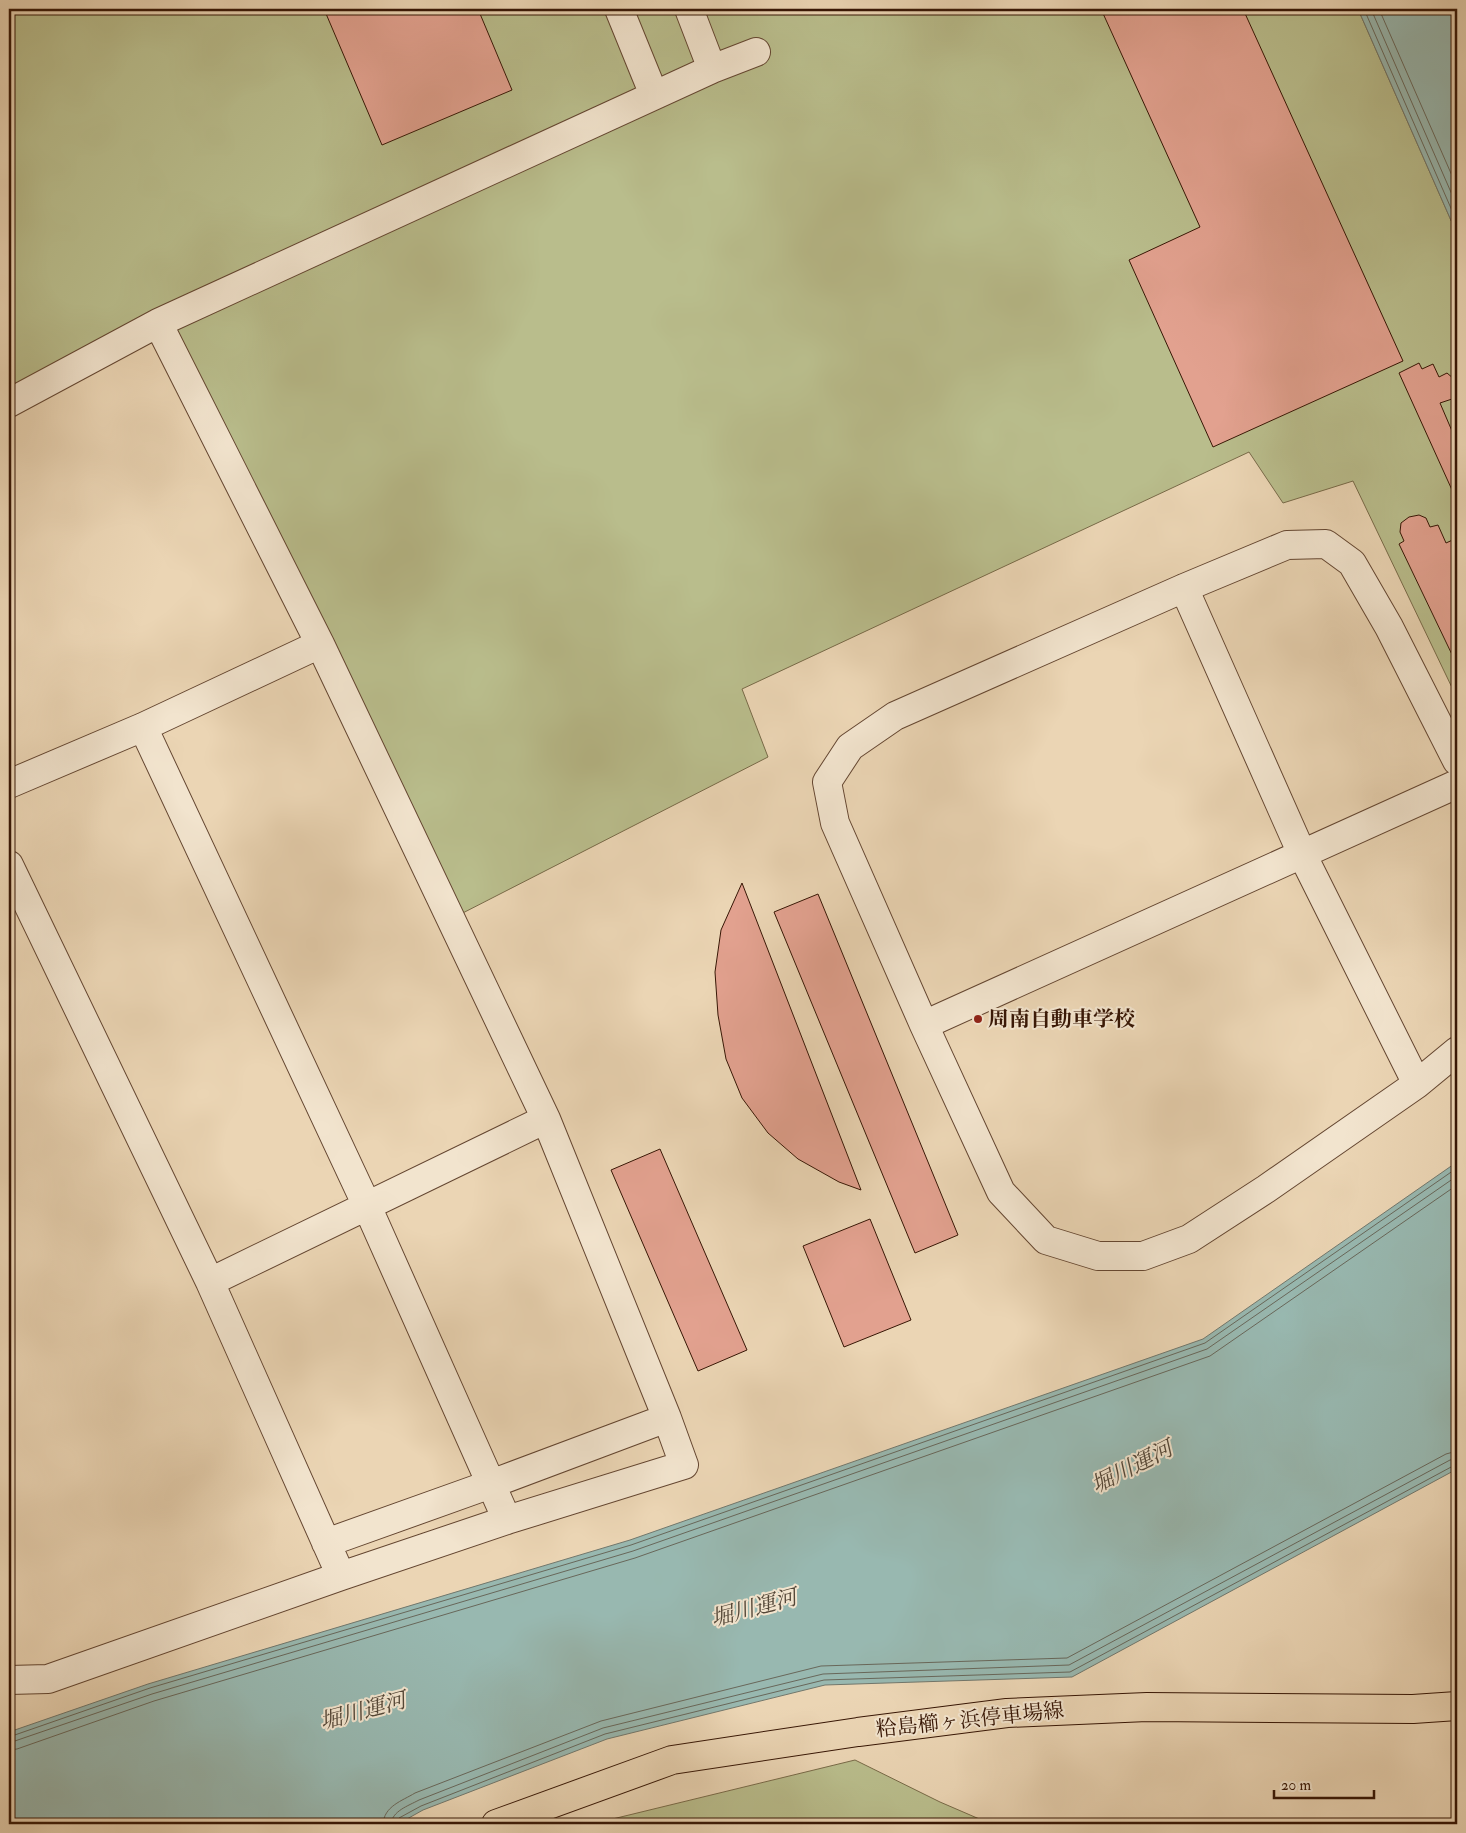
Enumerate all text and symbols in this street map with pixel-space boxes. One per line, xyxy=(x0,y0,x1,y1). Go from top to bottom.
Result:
place label: 周南自動車学校 xyxy=(988,1006,1135,1033)
marker: 周南自動車学校 xyxy=(972,1013,984,1025)
water label: 堀川運河 xyxy=(1086,1433,1181,1499)
water label: 堀川運河 xyxy=(708,1582,804,1633)
water label: 堀川運河 xyxy=(317,1685,413,1736)
street label: 粭島櫛ヶ浜停車場線 xyxy=(875,1697,1065,1743)
scale bar xyxy=(1274,1768,1374,1800)
text: 20 m xyxy=(1281,1776,1311,1795)

